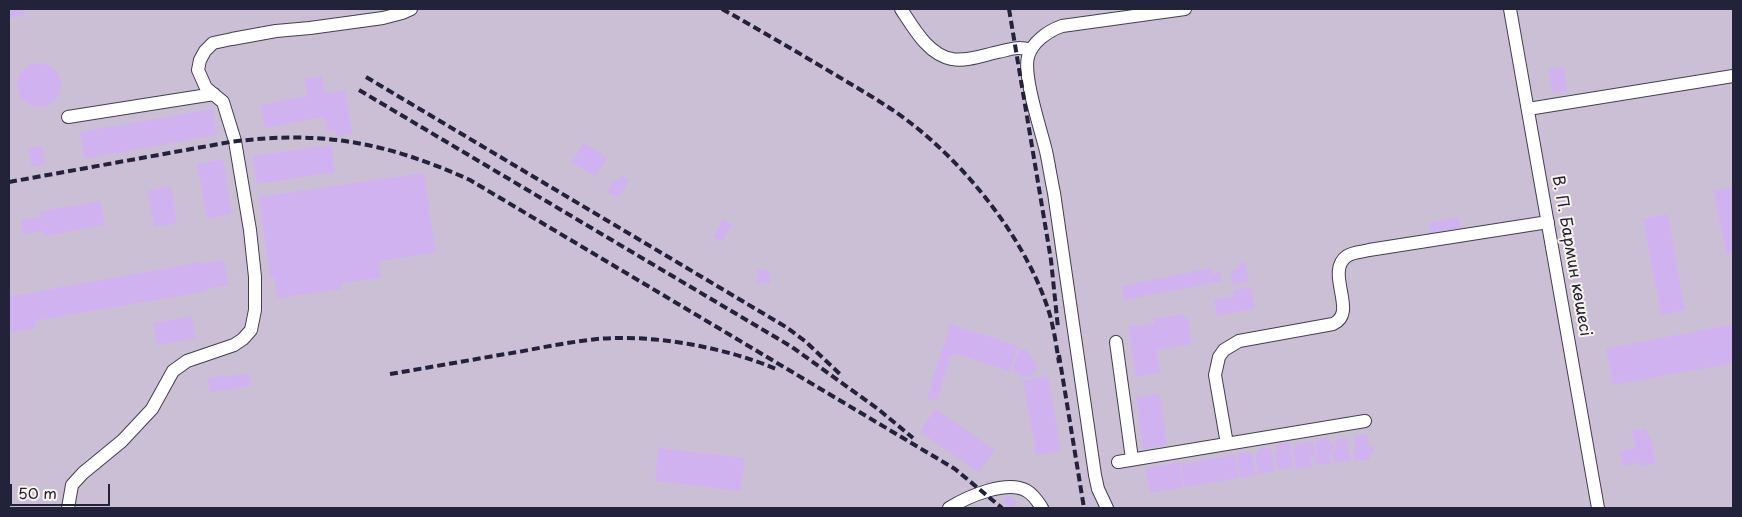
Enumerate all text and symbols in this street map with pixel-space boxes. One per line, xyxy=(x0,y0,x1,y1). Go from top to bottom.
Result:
street label: В. П. Бармин көшесі xyxy=(1547,174,1595,338)
scale bar xyxy=(12,474,112,506)
text: 50 m xyxy=(18,481,57,504)

